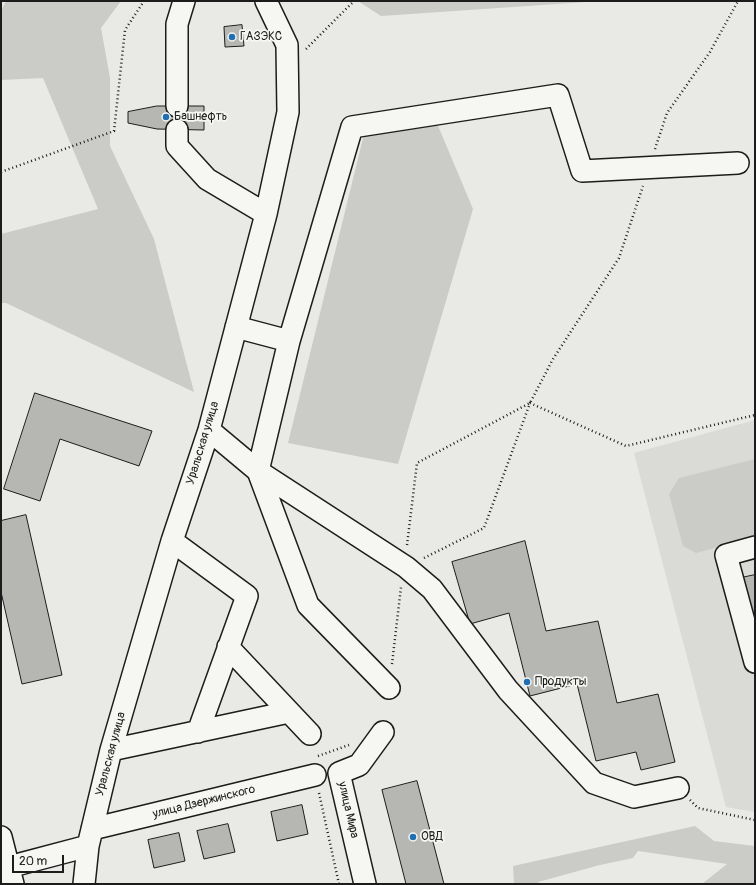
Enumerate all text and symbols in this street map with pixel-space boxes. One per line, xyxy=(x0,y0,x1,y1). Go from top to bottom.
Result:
place label: ГАЗЭКС xyxy=(240,30,282,44)
marker: ГАЗЭКС xyxy=(227,32,237,42)
place label: Башнефть xyxy=(174,110,227,124)
marker: Башнефть xyxy=(161,112,171,122)
street label: Уральская улица xyxy=(184,400,222,486)
place label: Продукты xyxy=(535,675,587,689)
marker: Продукты xyxy=(522,677,532,687)
street label: Уральская улица xyxy=(93,710,129,798)
street label: улица Мира xyxy=(334,780,362,840)
street label: улица Дзержинского xyxy=(151,782,257,822)
place label: ОВД xyxy=(421,830,443,844)
marker: ОВД xyxy=(408,832,418,842)
scale bar xyxy=(14,847,66,873)
text: 20 m xyxy=(19,854,47,869)

